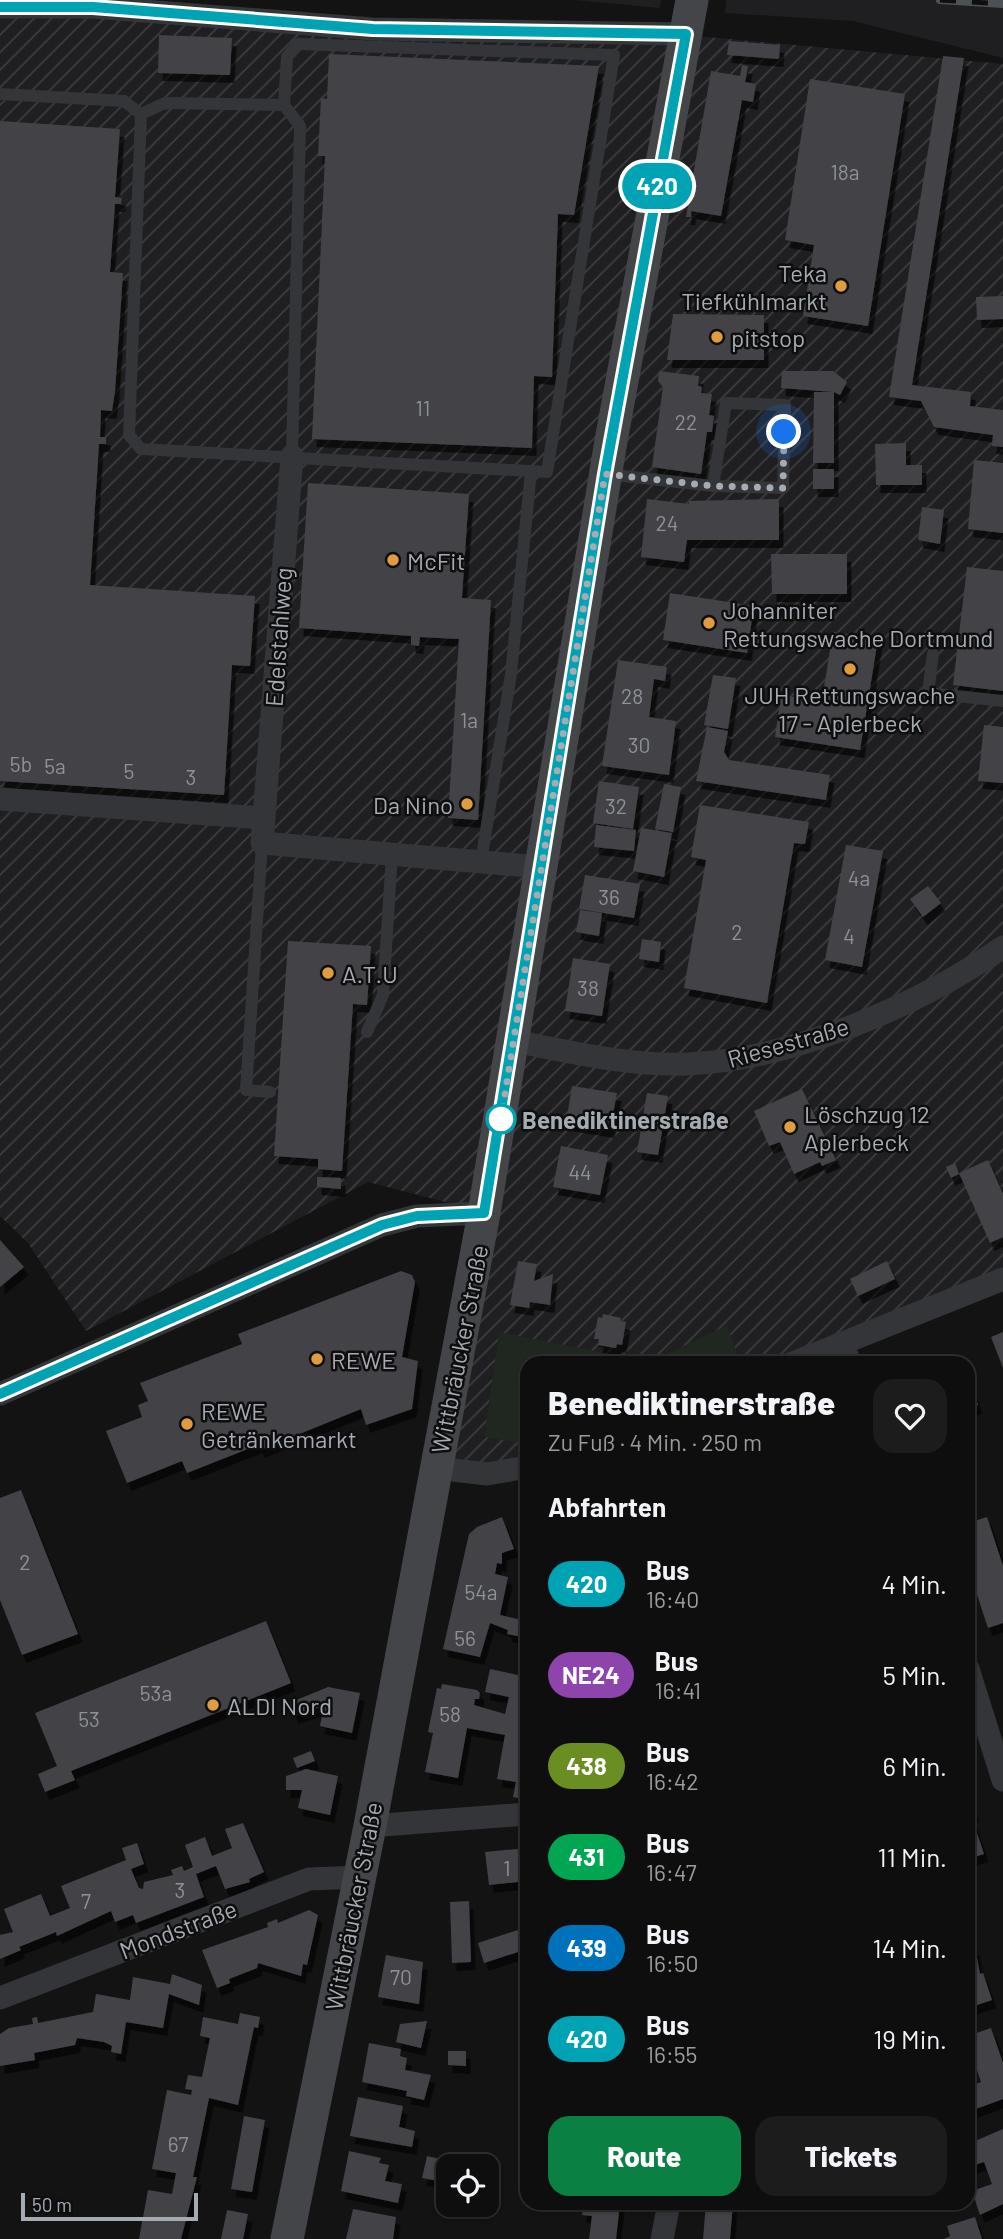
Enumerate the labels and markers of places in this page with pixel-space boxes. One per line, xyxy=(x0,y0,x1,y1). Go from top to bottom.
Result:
place label: Teka Tiefkühlmarkt xyxy=(681,258,827,315)
marker: Teka Tiefkühlmarkt xyxy=(833,278,849,294)
place label: pitstop xyxy=(731,323,805,352)
marker: pitstop xyxy=(709,329,725,345)
place label: McFit xyxy=(407,546,465,575)
marker: McFit xyxy=(385,552,401,568)
place label: Johanniter Rettungswache Dortmund xyxy=(723,595,993,652)
marker: Johanniter Rettungswache Dortmund xyxy=(701,615,717,631)
marker: JUH Rettungswache 17 - Aplerbeck xyxy=(842,661,858,677)
place label: JUH Rettungswache 17 - Aplerbeck xyxy=(744,680,956,737)
place label: Da Nino xyxy=(373,790,453,819)
marker: Da Nino xyxy=(459,796,475,812)
place label: A.T.U xyxy=(342,959,398,988)
marker: A.T.U xyxy=(320,965,336,981)
place label: Löschzug 12 Aplerbeck xyxy=(804,1099,930,1156)
marker: Benediktinerstraße xyxy=(486,1104,516,1134)
place label: Benediktinerstraße xyxy=(522,1105,729,1134)
marker: Löschzug 12 Aplerbeck xyxy=(782,1119,798,1135)
place label: REWE xyxy=(331,1345,396,1374)
marker: REWE xyxy=(309,1351,325,1367)
place label: REWE Getränkemarkt xyxy=(201,1396,357,1453)
marker: REWE Getränkemarkt xyxy=(179,1416,195,1432)
place label: ALDI Nord xyxy=(227,1691,332,1720)
marker: ALDI Nord xyxy=(205,1697,221,1713)

